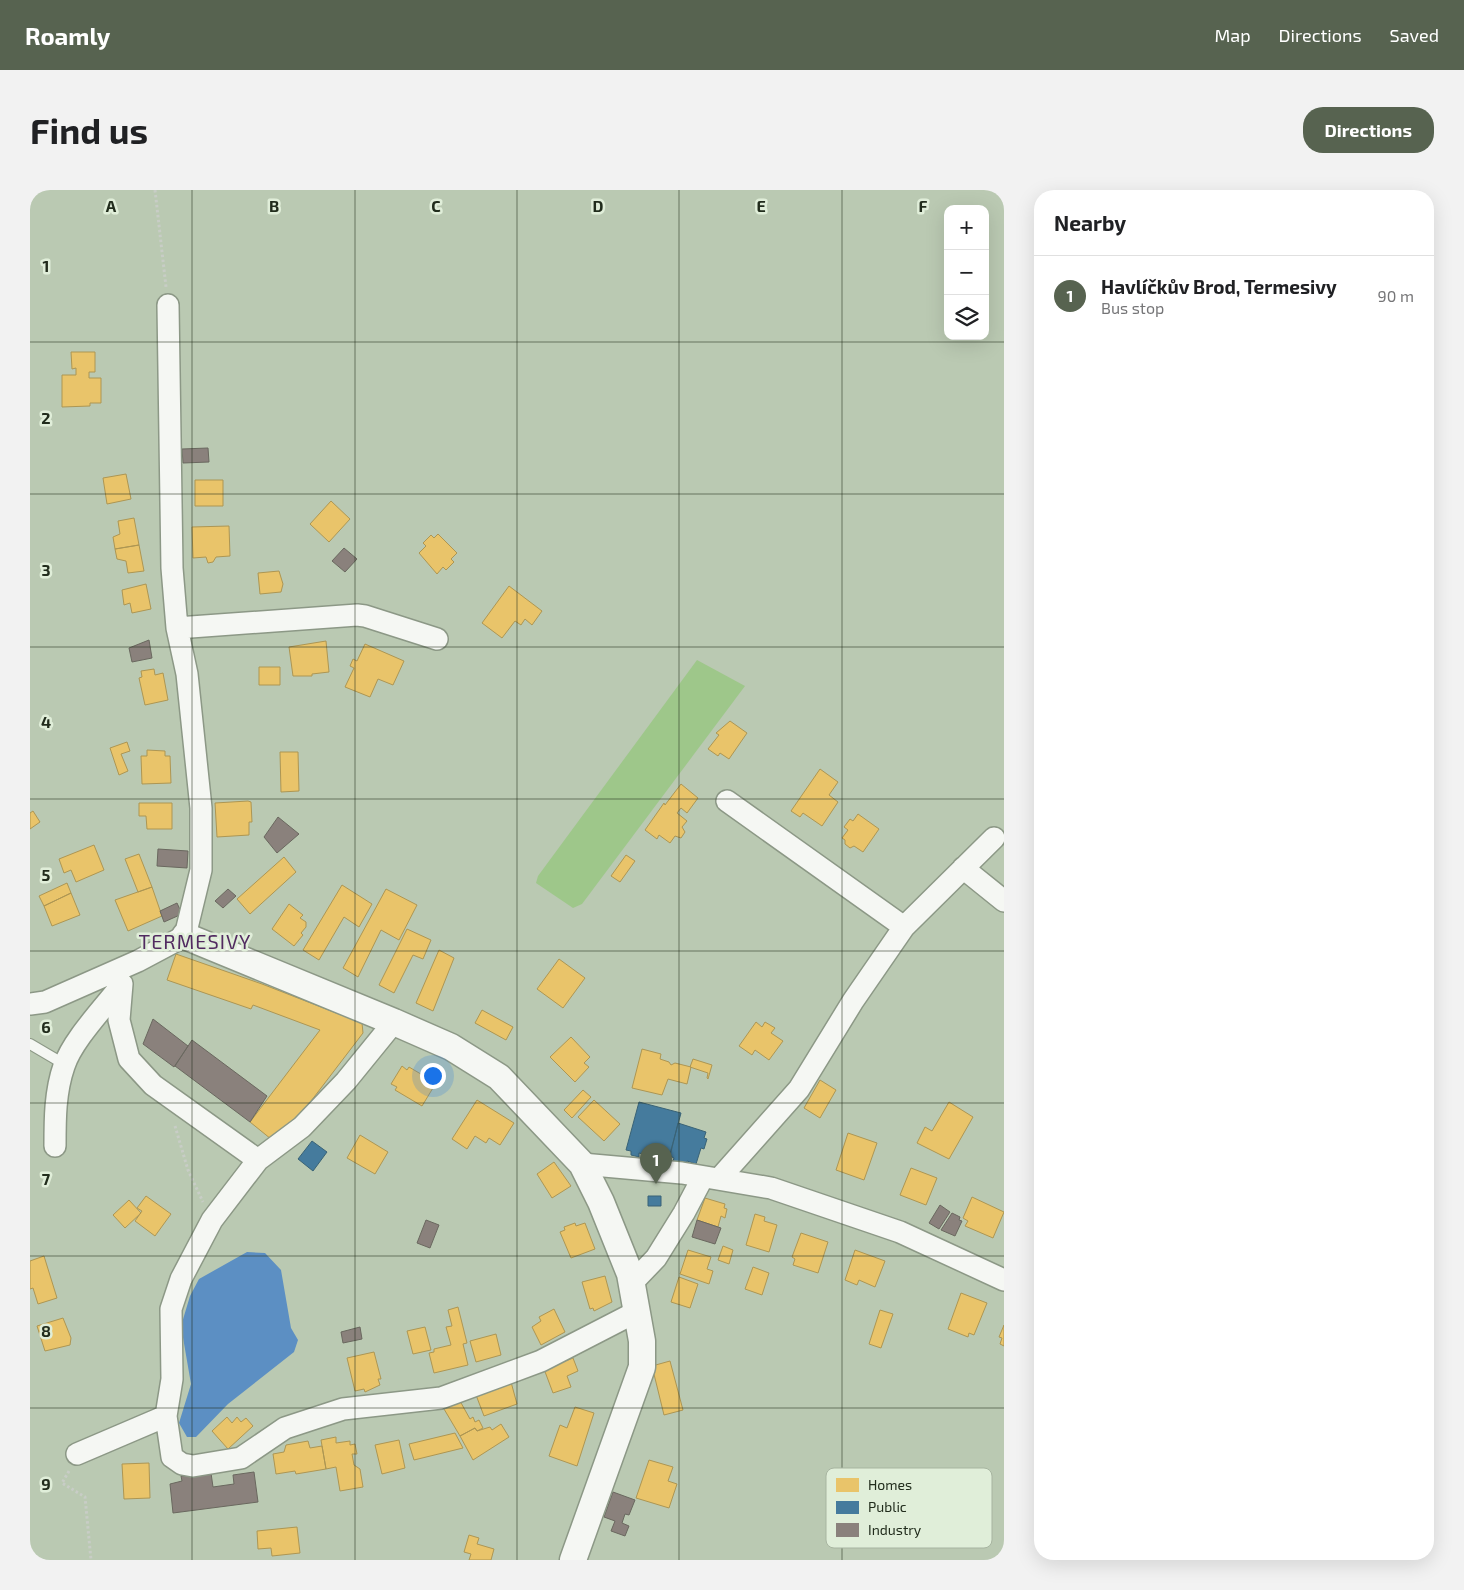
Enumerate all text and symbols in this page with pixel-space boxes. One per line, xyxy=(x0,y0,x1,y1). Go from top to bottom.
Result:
text: Roamly xyxy=(25,21,110,50)
text: Map xyxy=(1214,24,1251,46)
text: Directions xyxy=(1279,24,1362,46)
text: Saved xyxy=(1390,24,1439,46)
button: Directions xyxy=(1303,107,1434,153)
text: Find us xyxy=(30,109,148,151)
text: A xyxy=(106,196,117,215)
text: B xyxy=(269,196,279,215)
text: C xyxy=(431,196,441,215)
text: D xyxy=(593,196,604,215)
text: E xyxy=(756,196,766,215)
text: F xyxy=(919,196,928,215)
map controls xyxy=(944,205,989,340)
button: + xyxy=(944,205,989,250)
text: Nearby xyxy=(1054,210,1126,235)
button: − xyxy=(944,250,989,295)
text: 1 xyxy=(43,256,49,275)
text: Havlíčkův Brod, Termesivy xyxy=(1101,275,1337,298)
text: 1 xyxy=(1067,286,1073,305)
text: 90 m xyxy=(1378,286,1414,305)
button: layers xyxy=(944,295,989,340)
text: Bus stop xyxy=(1101,298,1164,317)
text: 2 xyxy=(41,408,51,427)
text: 3 xyxy=(41,560,51,579)
text: 4 xyxy=(41,712,51,731)
text: 5 xyxy=(42,865,51,884)
district label: TERMESIVY xyxy=(139,929,251,953)
text: 6 xyxy=(41,1017,51,1036)
your location xyxy=(420,1063,446,1089)
pin: 1 xyxy=(640,1143,672,1184)
text: 7 xyxy=(42,1169,51,1188)
text: 8 xyxy=(41,1321,51,1340)
legend xyxy=(826,1468,992,1548)
text: 9 xyxy=(41,1474,51,1493)
text: Homes xyxy=(868,1476,912,1493)
text: Public xyxy=(868,1498,907,1515)
text: Industry xyxy=(868,1521,922,1538)

